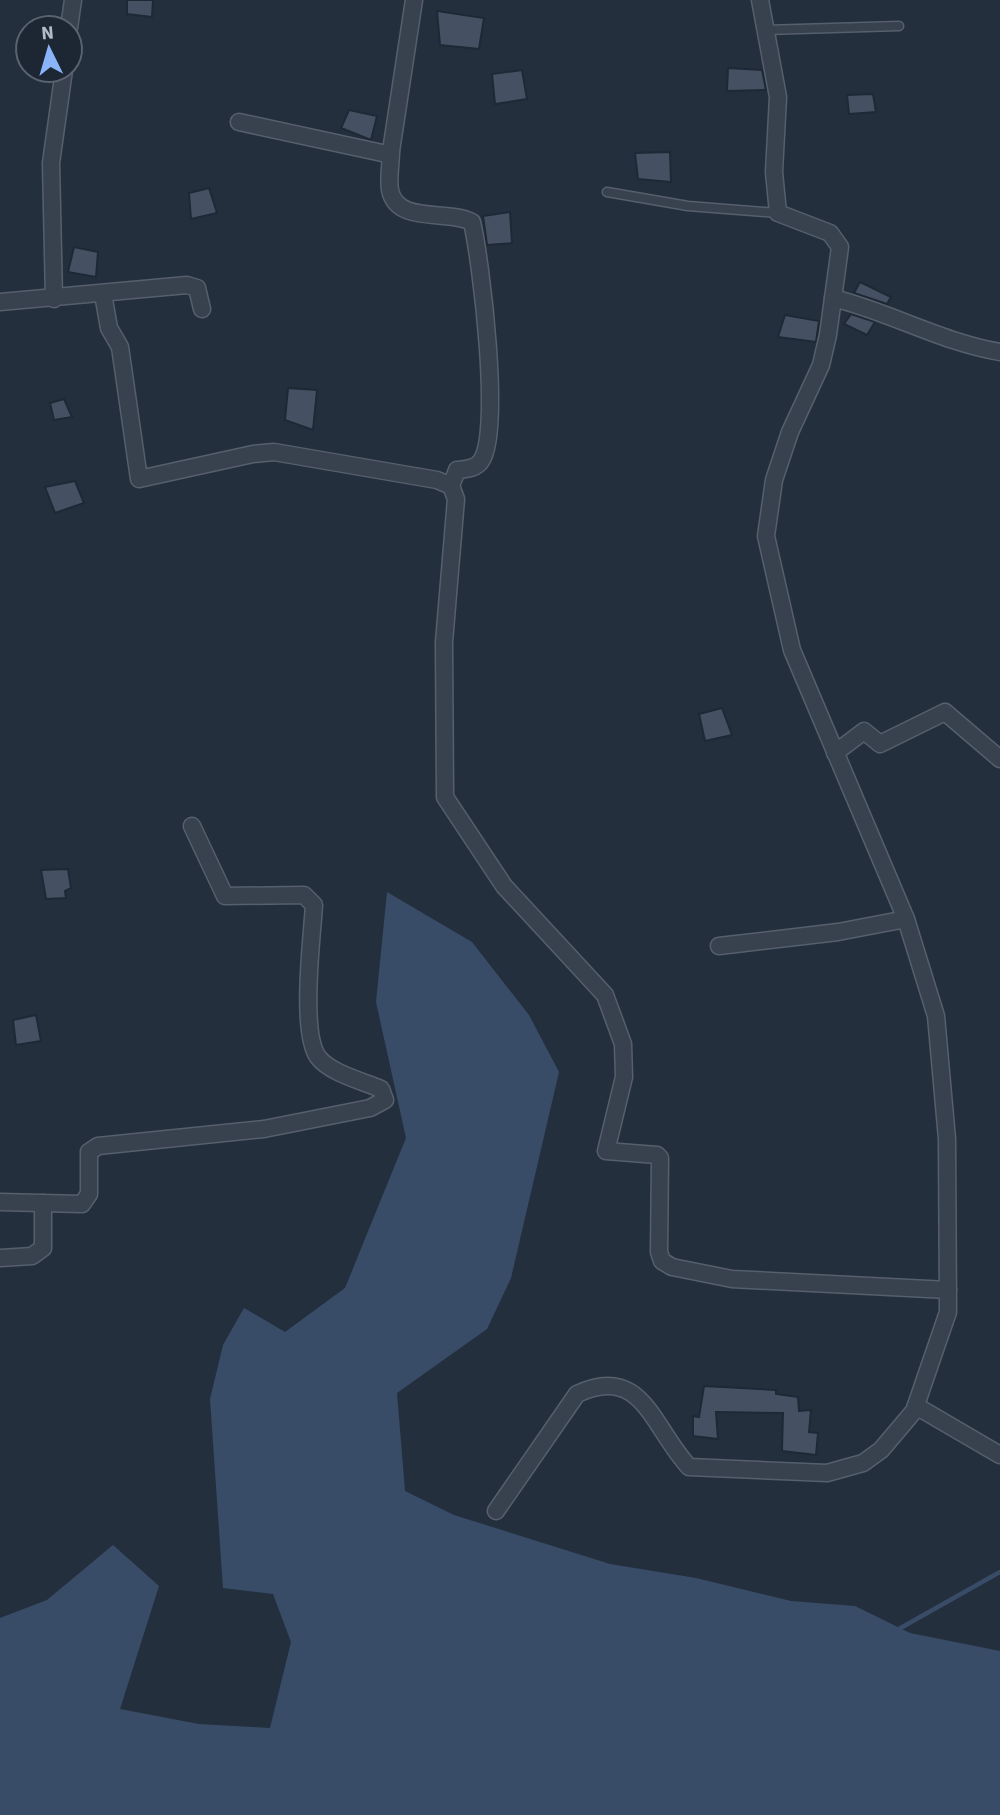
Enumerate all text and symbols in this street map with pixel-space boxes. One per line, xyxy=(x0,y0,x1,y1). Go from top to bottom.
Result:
north arrow xyxy=(14,14,84,84)
text: N xyxy=(40,20,55,48)

